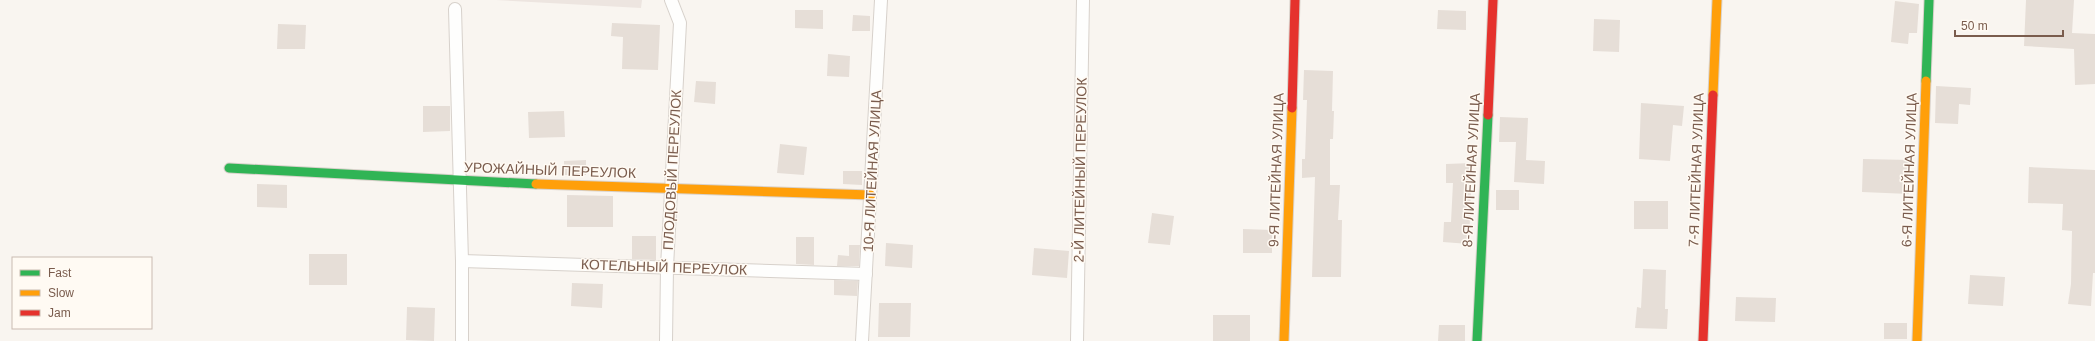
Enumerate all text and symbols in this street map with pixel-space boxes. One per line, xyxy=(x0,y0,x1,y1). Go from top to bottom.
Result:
scale bar xyxy=(1955,12,2063,38)
text: 50 m xyxy=(1961,19,1988,33)
street label: 2-Й ЛИТЕЙНЫЙ ПЕРЕУЛОК xyxy=(1069,77,1090,263)
street label: ПЛОДОВЫЙ ПЕРЕУЛОК xyxy=(659,88,684,251)
street label: 10-Я ЛИТЕЙНАЯ УЛИЦА xyxy=(859,89,884,252)
street label: 9-Я ЛИТЕЙНАЯ УЛИЦА xyxy=(1264,92,1287,247)
street label: 8-Я ЛИТЕЙНАЯ УЛИЦА xyxy=(1458,92,1483,248)
street label: 7-Я ЛИТЕЙНАЯ УЛИЦА xyxy=(1684,92,1707,247)
street label: 6-Я ЛИТЕЙНАЯ УЛИЦА xyxy=(1897,92,1920,247)
street label: УРОЖАЙНЫЙ ПЕРЕУЛОК xyxy=(464,158,637,181)
street label: КОТЕЛЬНЫЙ ПЕРЕУЛОК xyxy=(581,255,748,278)
legend xyxy=(12,257,152,329)
text: Fast xyxy=(48,266,72,280)
text: Slow xyxy=(48,286,74,300)
text: Jam xyxy=(48,306,71,320)

